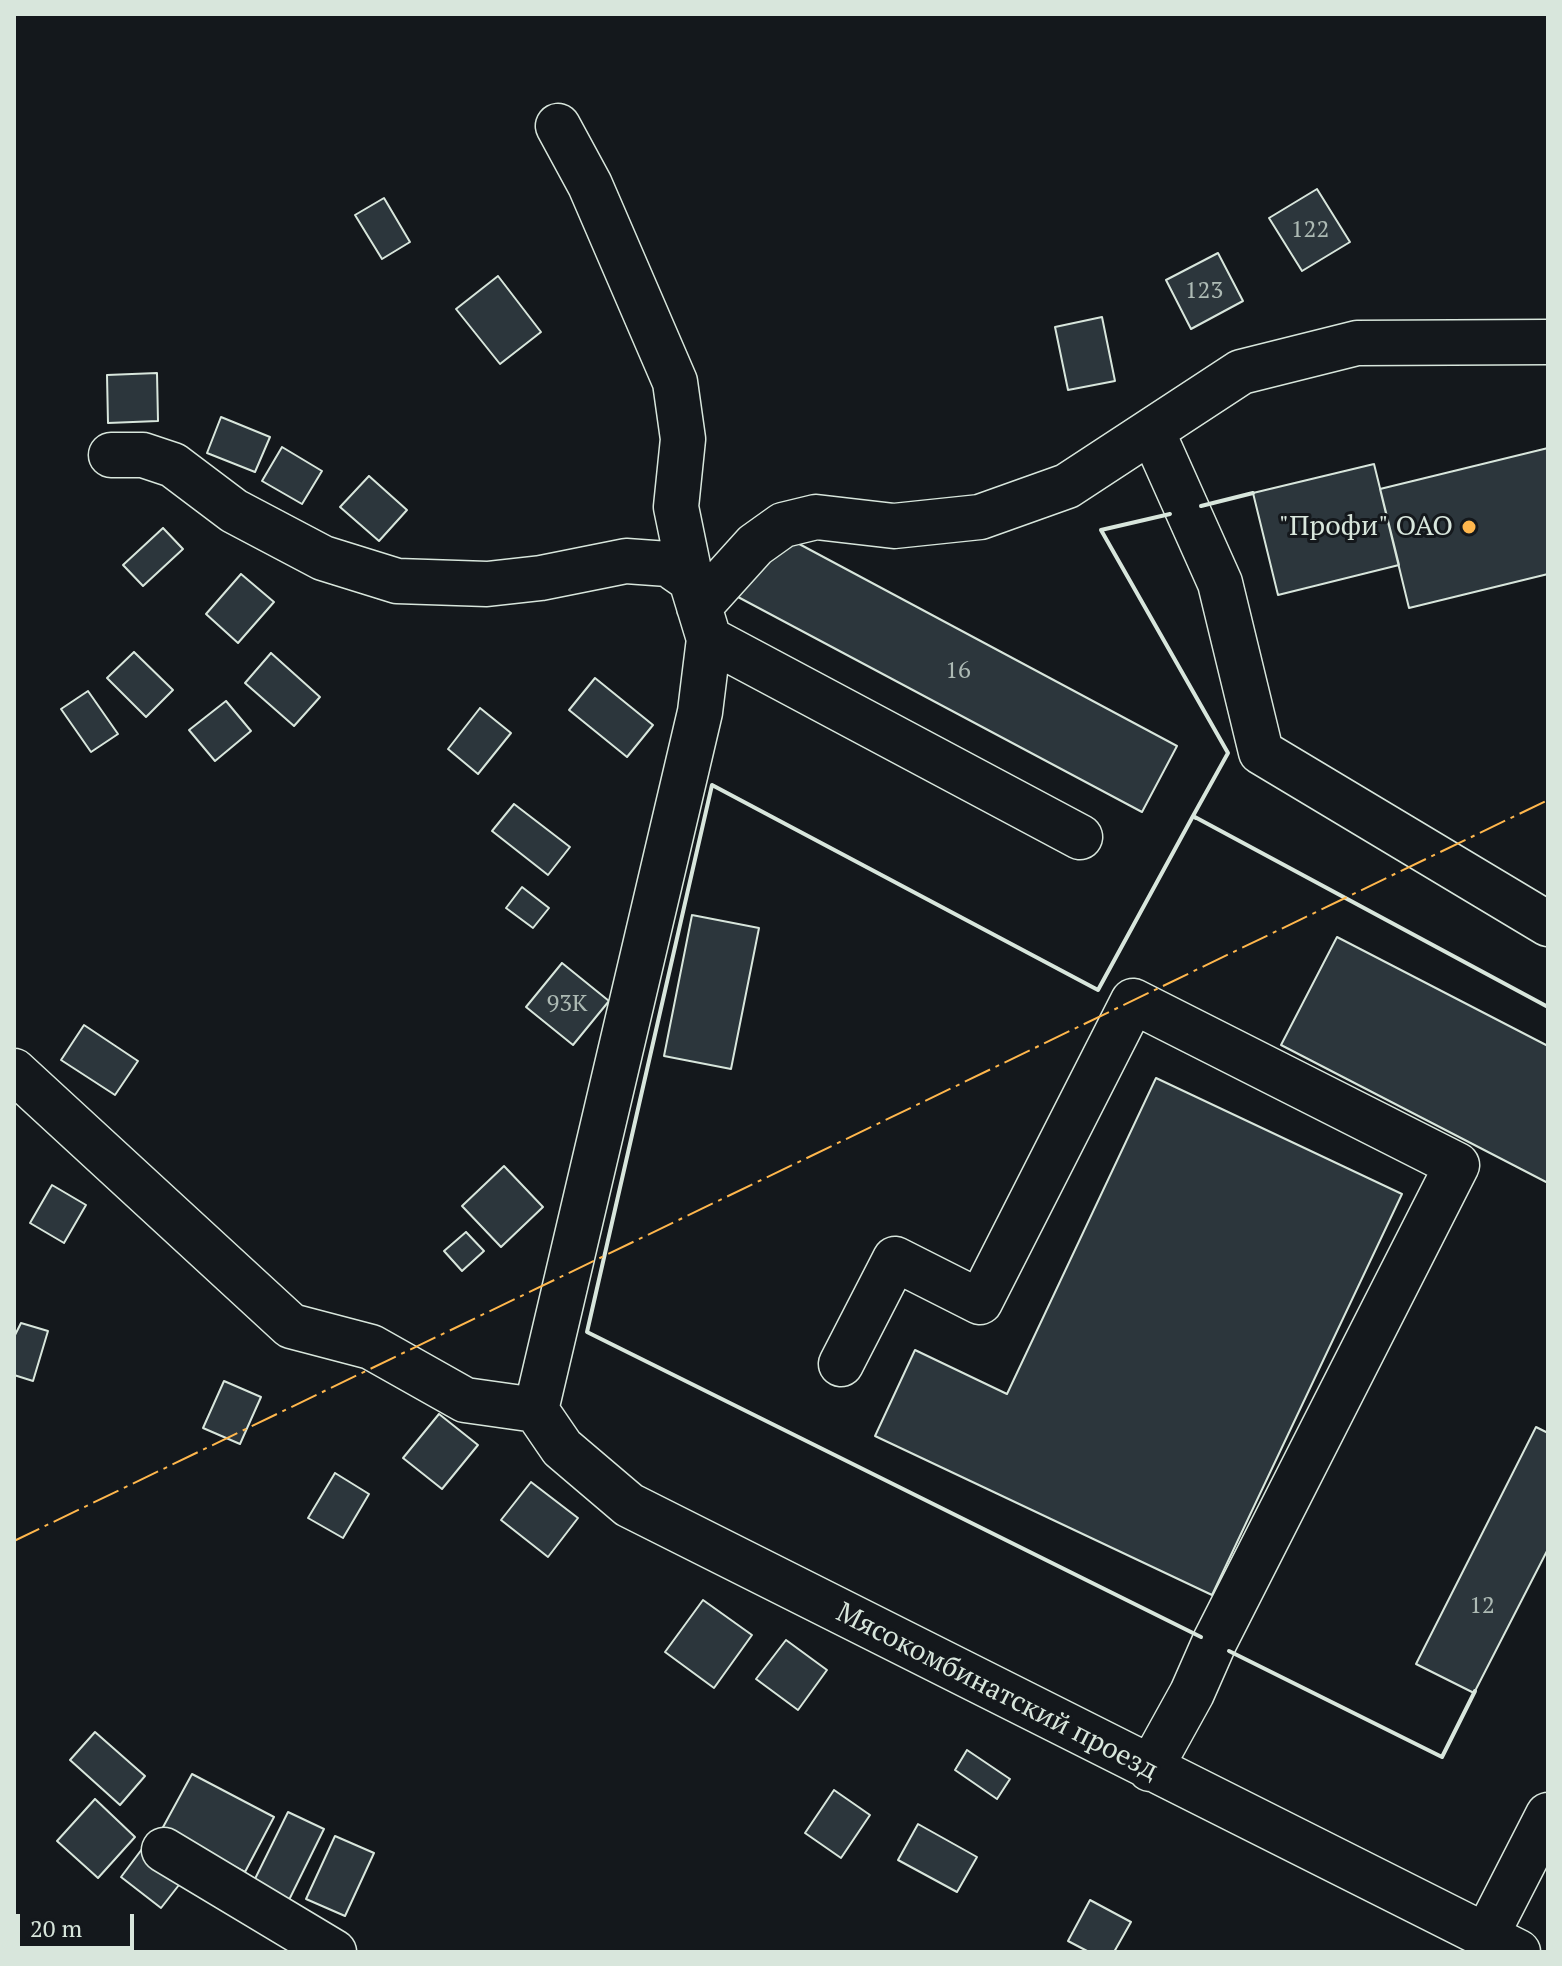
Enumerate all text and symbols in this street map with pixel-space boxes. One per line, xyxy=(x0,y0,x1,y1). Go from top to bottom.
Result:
house number: 122 xyxy=(1291,216,1329,244)
house number: 123 xyxy=(1185,277,1223,305)
place label: "Профи" ОАО xyxy=(1279,510,1453,544)
marker: "Профи" ОАО xyxy=(1460,518,1478,536)
house number: 16 xyxy=(945,657,971,685)
house number: 93К xyxy=(546,990,588,1018)
house number: 12 xyxy=(1469,1592,1495,1620)
street label: Мясокомбинатский проезд xyxy=(831,1596,1163,1788)
scale bar xyxy=(20,1898,138,1948)
text: 20 m xyxy=(30,1912,82,1944)

